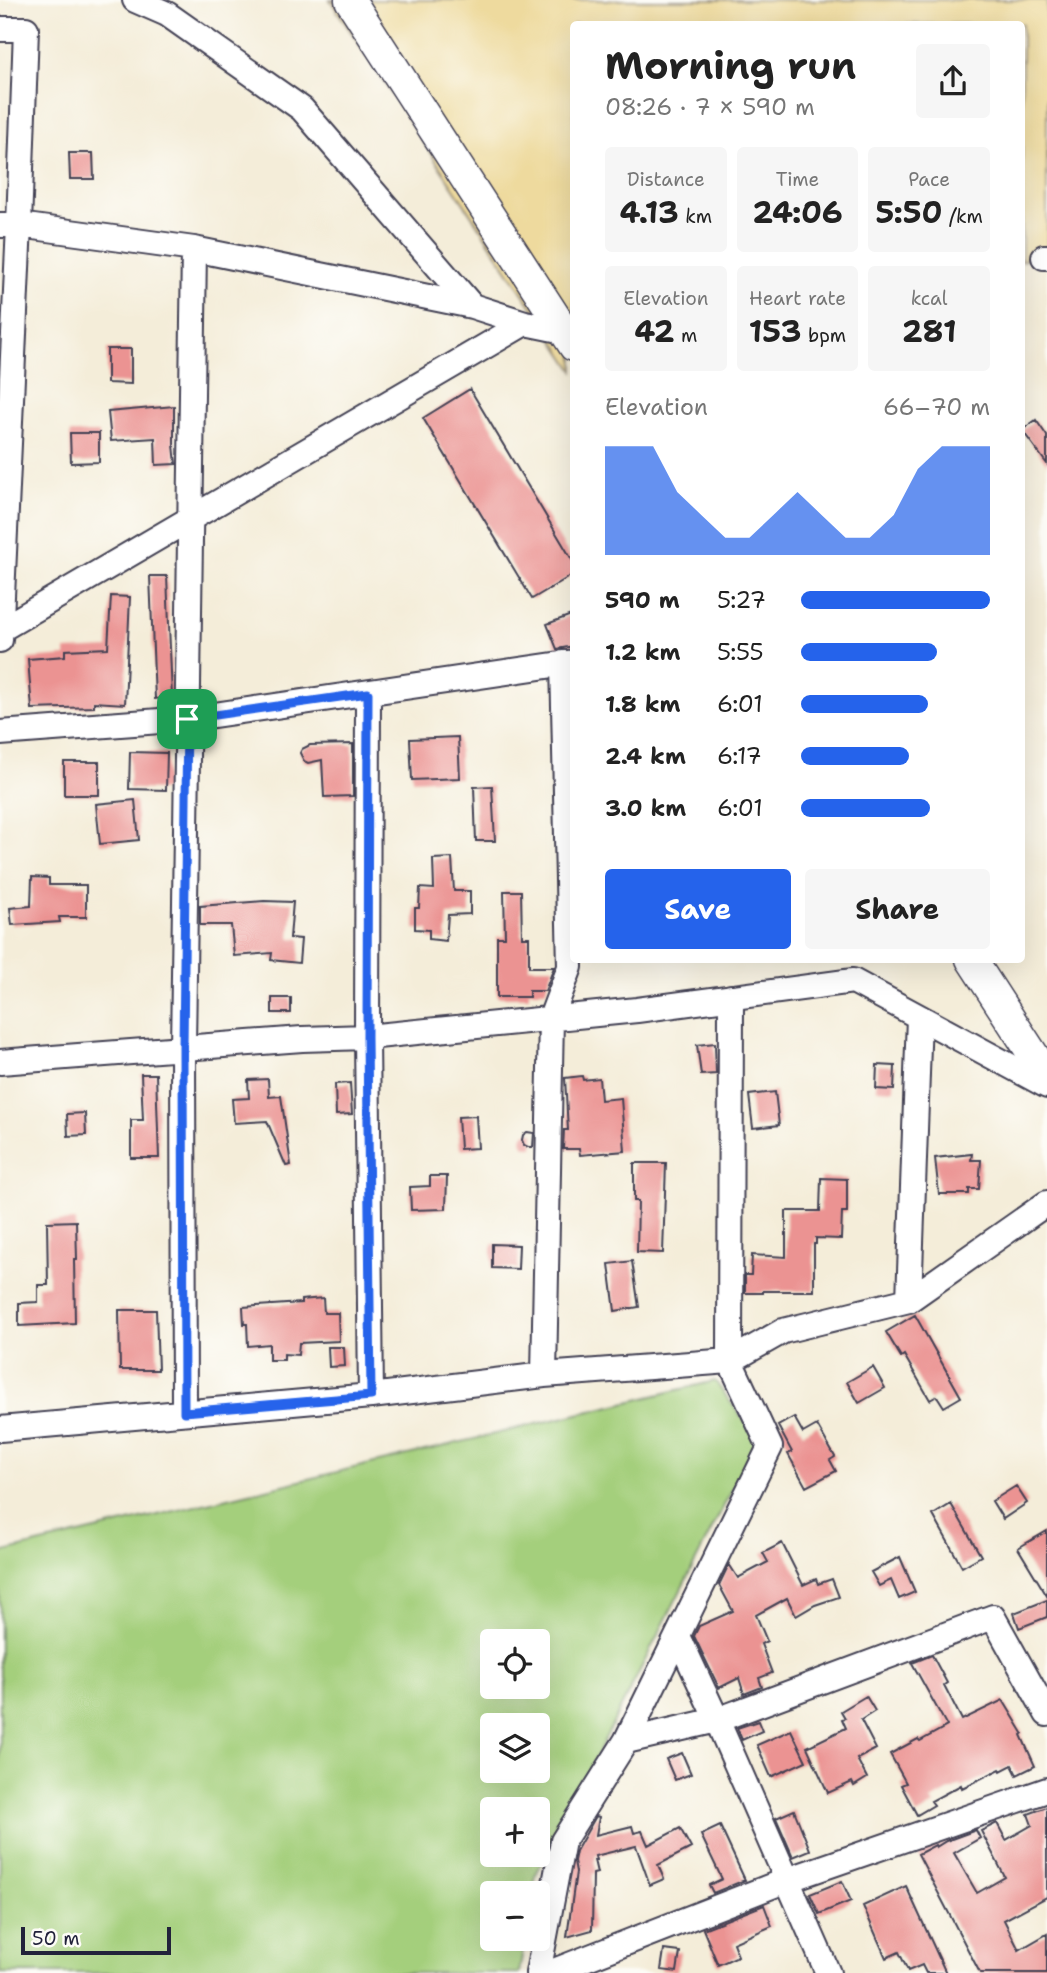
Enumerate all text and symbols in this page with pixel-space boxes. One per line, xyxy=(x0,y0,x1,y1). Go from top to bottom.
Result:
text: Morning run xyxy=(605,40,856,91)
button: share xyxy=(916,44,990,118)
text: 08:26 · 7 × 590 m xyxy=(605,92,815,122)
text: Distance xyxy=(627,167,705,192)
text: Time xyxy=(776,167,819,192)
text: Pace xyxy=(908,167,950,192)
text: 4.13 xyxy=(620,192,679,233)
text: 24:06 xyxy=(752,192,843,233)
text: 5:50 xyxy=(875,192,942,233)
text: km xyxy=(679,204,712,229)
text: /km xyxy=(942,204,983,229)
text: Elevation xyxy=(623,286,708,311)
text: Heart rate xyxy=(749,286,846,311)
text: kcal xyxy=(911,286,948,311)
text: 42 xyxy=(634,311,675,352)
text: 153 xyxy=(749,311,802,352)
text: 281 xyxy=(902,311,957,352)
text: m xyxy=(675,323,697,348)
text: bpm xyxy=(802,323,846,348)
text: Elevation xyxy=(605,392,708,422)
text: 66–70 m xyxy=(883,392,990,422)
text: 590 m xyxy=(605,585,680,615)
text: 5:27 xyxy=(717,585,766,615)
text: 1.2 km xyxy=(605,637,681,667)
text: 5:55 xyxy=(717,637,763,667)
pin xyxy=(157,689,217,749)
text: 1.8 km xyxy=(605,689,680,719)
text: 6:01 xyxy=(717,689,763,719)
icon: arrive xyxy=(168,700,206,738)
text: 2.4 km xyxy=(605,741,686,771)
text: 6:17 xyxy=(717,741,762,771)
text: 3.0 km xyxy=(605,793,686,823)
text: 6:01 xyxy=(717,793,763,823)
button: Save xyxy=(605,869,791,949)
button: Share xyxy=(805,869,990,949)
map controls xyxy=(480,1629,550,1951)
button: locate xyxy=(480,1629,550,1699)
button: layers xyxy=(480,1713,550,1783)
button: + xyxy=(480,1797,550,1867)
button: − xyxy=(480,1881,550,1951)
scale bar xyxy=(21,1924,172,1956)
text: 50 m xyxy=(32,1926,80,1951)

